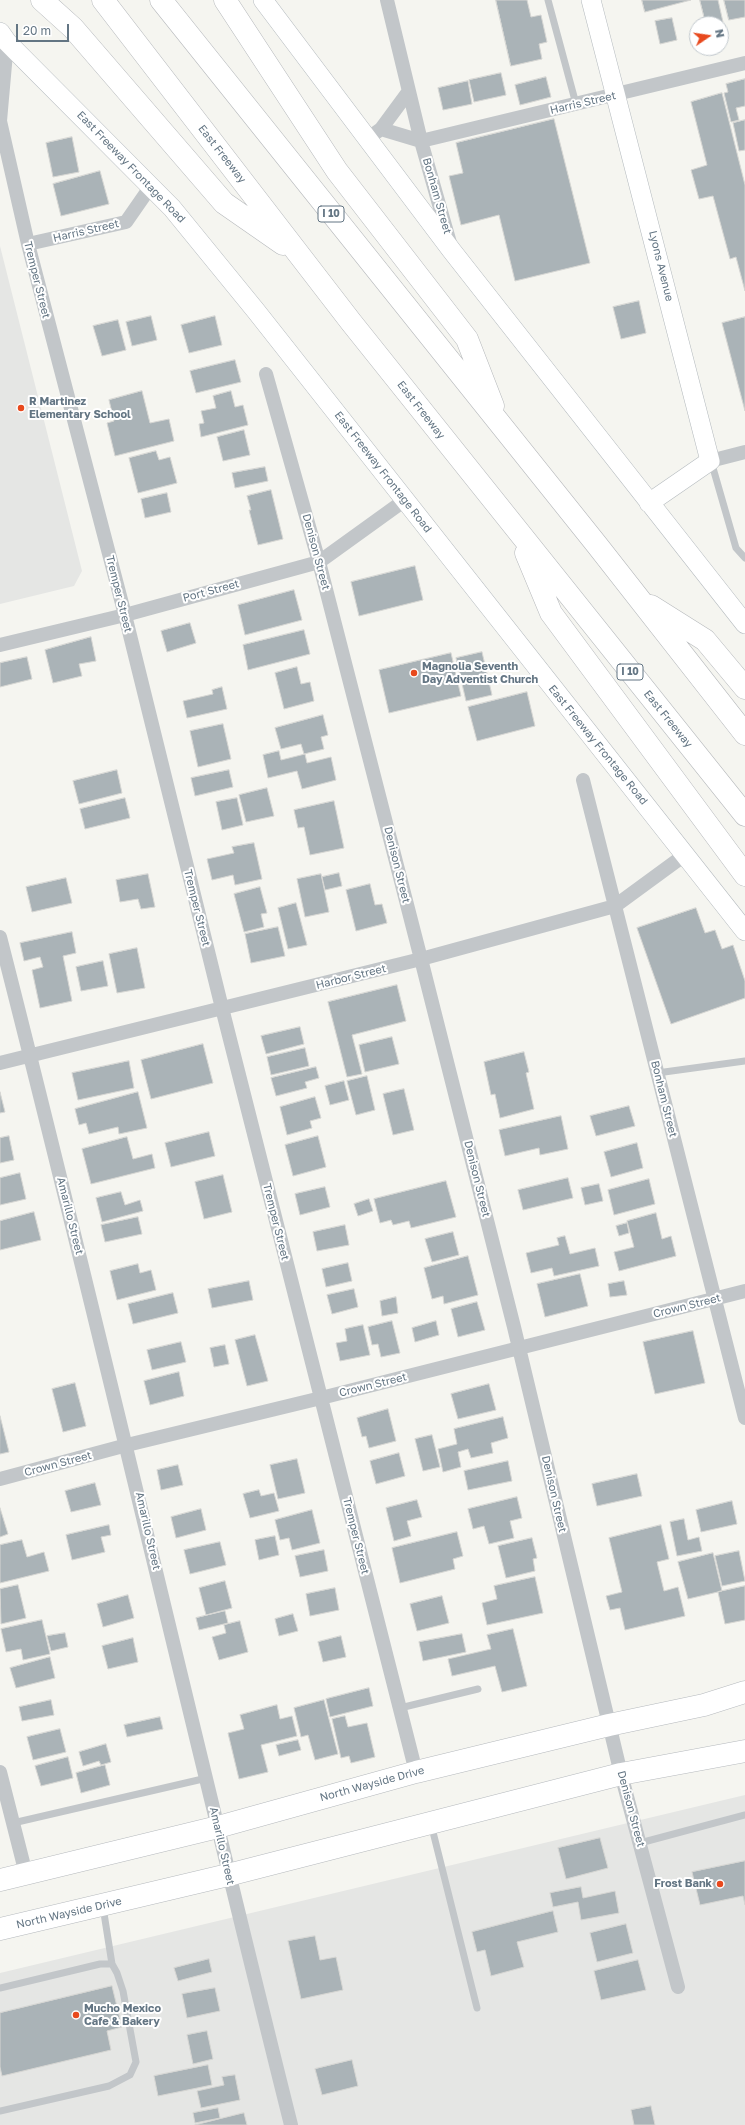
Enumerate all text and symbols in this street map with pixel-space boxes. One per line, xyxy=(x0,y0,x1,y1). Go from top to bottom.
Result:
scale bar xyxy=(18,16,71,42)
north arrow xyxy=(689,16,729,56)
text: 20 m xyxy=(23,23,51,38)
text: N xyxy=(713,28,727,39)
street label: Harris Street xyxy=(549,89,617,117)
street label: East Freeway Frontage Road xyxy=(74,108,188,226)
street label: East Freeway xyxy=(195,122,249,186)
street label: Bonham Street xyxy=(420,156,454,236)
road number: I 10 xyxy=(318,206,344,222)
street label: Harris Street xyxy=(52,217,120,245)
street label: Lyons Avenue xyxy=(646,229,676,303)
street label: Tremper Street xyxy=(21,240,53,320)
street label: East Freeway xyxy=(394,378,448,442)
place label: R Martinez Elementary School xyxy=(29,395,131,421)
marker: R Martinez Elementary School xyxy=(16,403,26,413)
street label: East Freeway Frontage Road xyxy=(332,409,434,535)
street label: Denison Street xyxy=(299,512,333,592)
street label: Tremper Street xyxy=(103,554,135,634)
street label: Port Street xyxy=(181,577,241,605)
place label: Magnolia Seventh Day Adventist Church xyxy=(422,660,538,686)
road number: I 10 xyxy=(617,664,643,680)
marker: Magnolia Seventh Day Adventist Church xyxy=(409,668,419,678)
street label: East Freeway Frontage Road xyxy=(546,682,650,808)
street label: East Freeway xyxy=(641,688,695,750)
street label: Denison Street xyxy=(381,825,413,905)
street label: Tremper Street xyxy=(181,868,213,948)
street label: Harbor Street xyxy=(315,962,387,992)
street label: Bonham Street xyxy=(648,1059,680,1139)
street label: Denison Street xyxy=(461,1139,493,1219)
street label: Amarillo Street xyxy=(54,1176,86,1256)
street label: Tremper Street xyxy=(260,1182,292,1262)
street label: Crown Street xyxy=(652,1291,722,1321)
street label: Crown Street xyxy=(338,1370,408,1400)
street label: Crown Street xyxy=(23,1449,93,1479)
street label: Denison Street xyxy=(539,1454,569,1534)
street label: Amarillo Street xyxy=(133,1491,163,1571)
street label: Tremper Street xyxy=(340,1496,372,1576)
street label: North Wayside Drive xyxy=(318,1764,426,1804)
street label: Denison Street xyxy=(614,1769,648,1849)
street label: Amarillo Street xyxy=(207,1806,237,1886)
place label: Frost Bank xyxy=(654,1877,712,1891)
marker: Frost Bank xyxy=(715,1879,725,1889)
street label: North Wayside Drive xyxy=(15,1894,123,1932)
place label: Mucho Mexico Cafe & Bakery xyxy=(84,2002,161,2028)
marker: Mucho Mexico Cafe & Bakery xyxy=(71,2010,81,2020)

